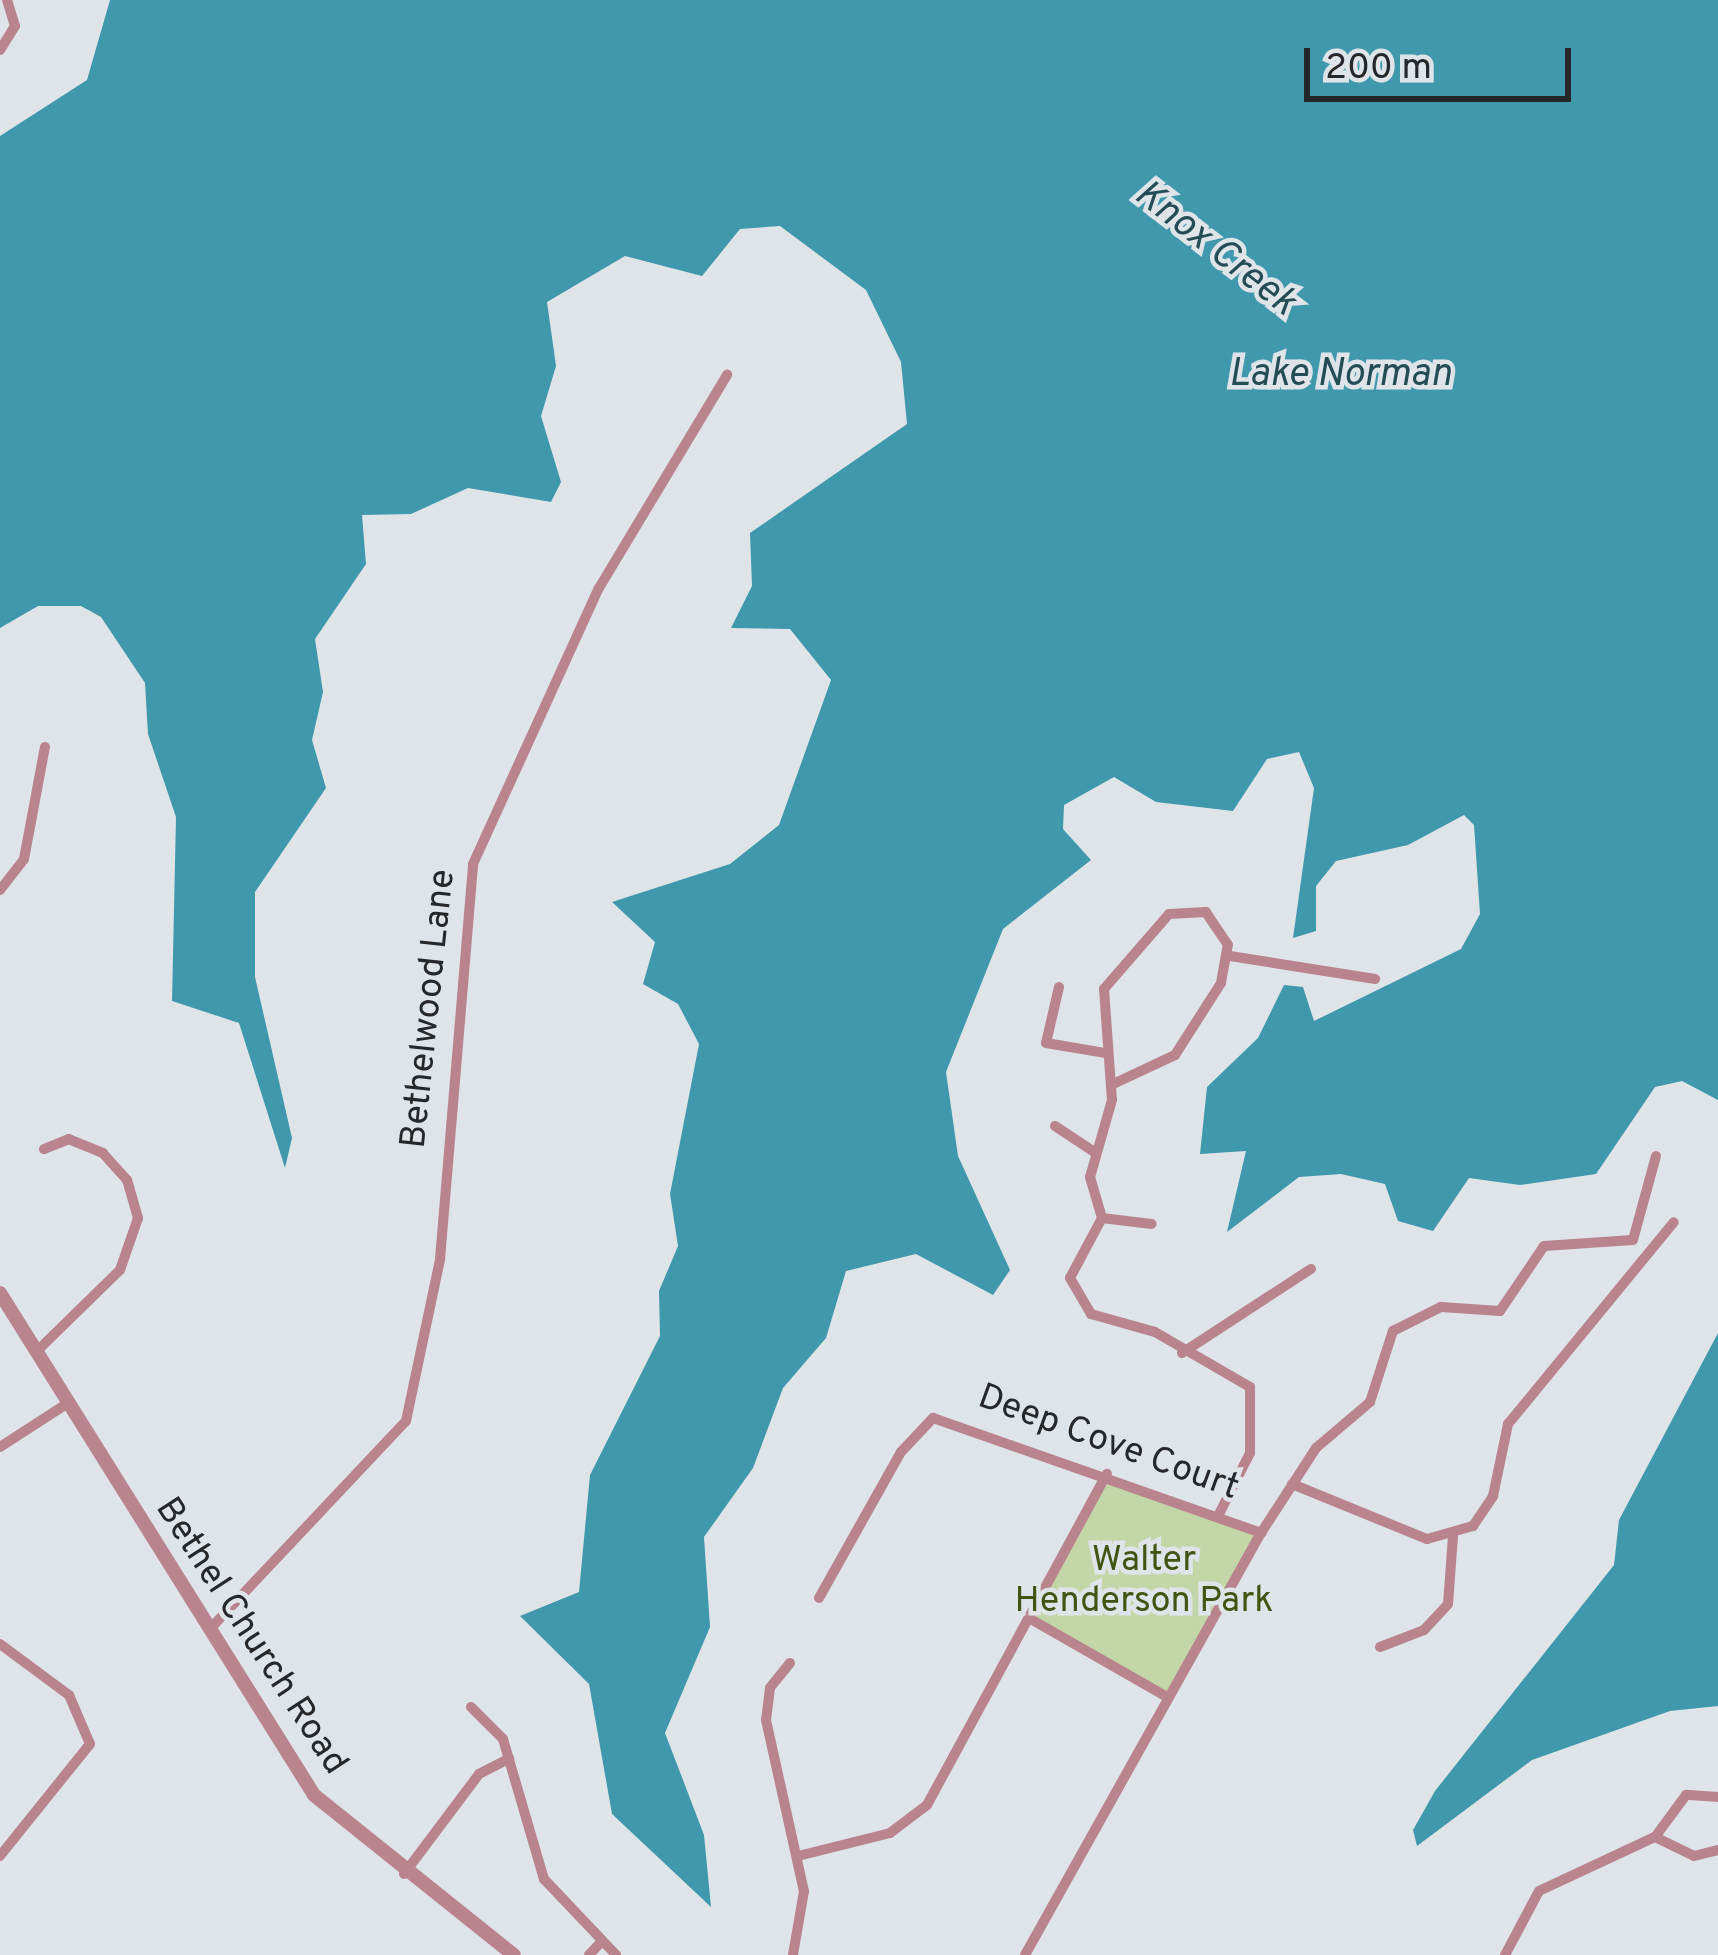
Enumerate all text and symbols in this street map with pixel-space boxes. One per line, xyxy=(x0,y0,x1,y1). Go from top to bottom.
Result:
scale bar xyxy=(1310,24,1577,98)
text: 200 m xyxy=(1325,46,1432,92)
water label: Knox Creek xyxy=(1124,172,1304,328)
water label: Lake Norman xyxy=(1228,353,1452,399)
street label: Bethelwood Lane xyxy=(394,867,466,1151)
street label: Deep Cove Court xyxy=(972,1377,1244,1511)
street label: Bethel Church Road xyxy=(144,1491,356,1783)
park label: Walter Henderson Park xyxy=(1015,1539,1273,1624)

